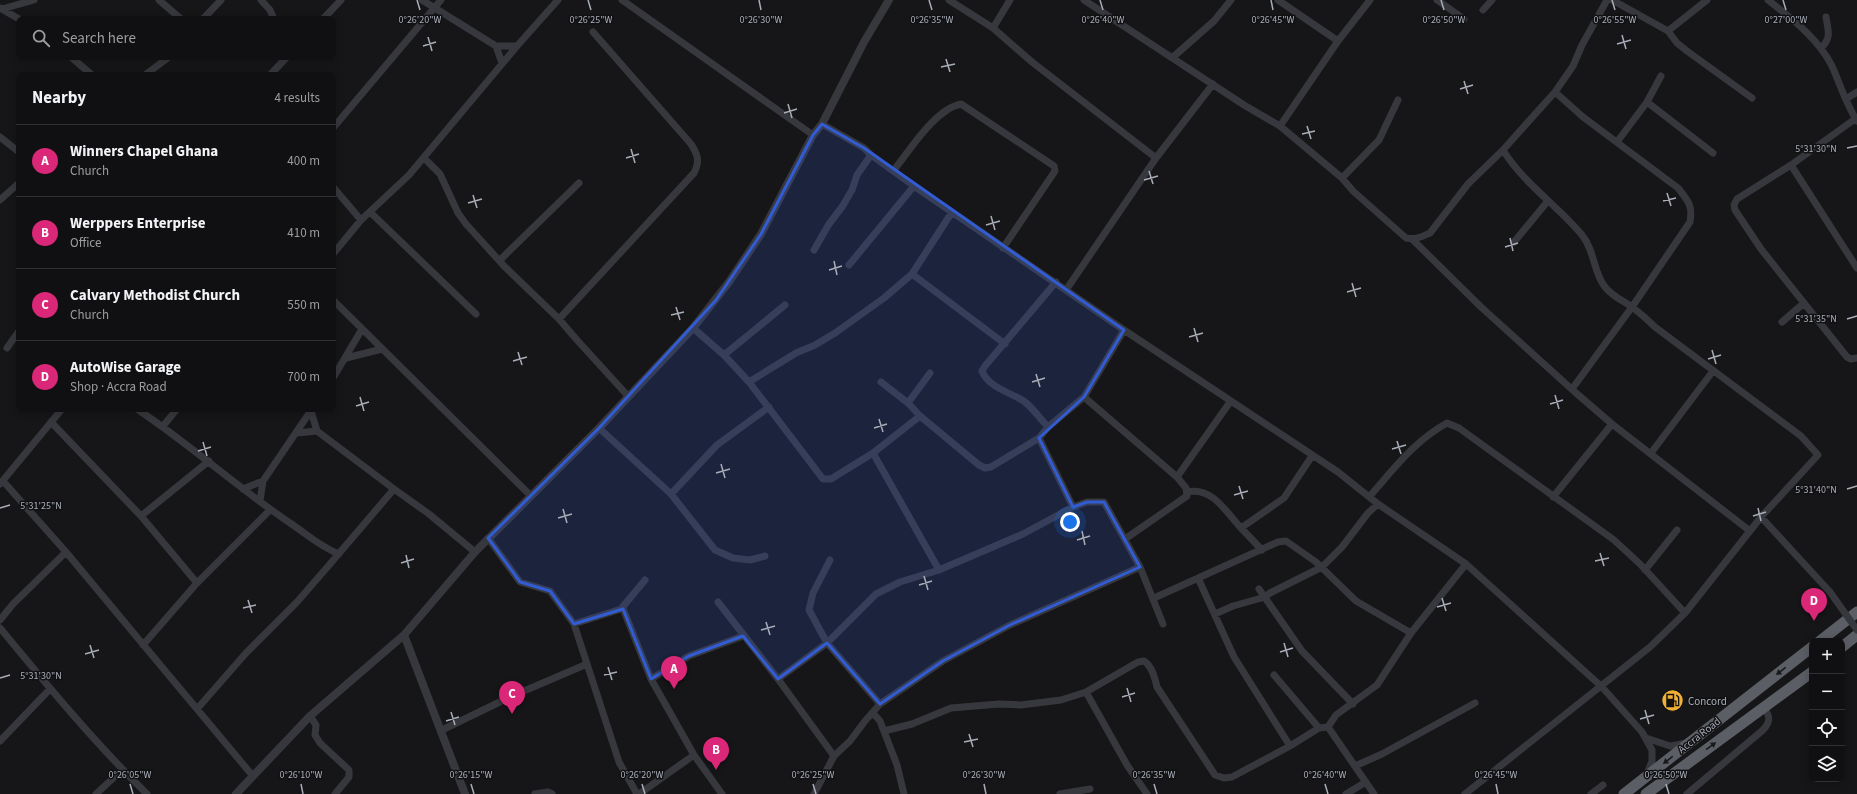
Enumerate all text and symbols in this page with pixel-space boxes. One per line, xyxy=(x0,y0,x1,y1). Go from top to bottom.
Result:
text: 0°26'20"W xyxy=(399,13,442,27)
text: 0°26'25"W xyxy=(570,13,613,27)
text: 0°26'30"W xyxy=(740,13,783,27)
text: 0°26'35"W xyxy=(911,13,954,27)
text: 0°26'40"W xyxy=(1082,13,1125,27)
text: 0°26'45"W xyxy=(1252,13,1295,27)
text: 0°26'50"W xyxy=(1423,13,1466,27)
text: 0°26'55"W xyxy=(1594,13,1637,27)
text: 0°27'00"W xyxy=(1765,13,1808,27)
search box xyxy=(16,16,336,60)
icon: search xyxy=(30,27,52,49)
text: Search here xyxy=(62,28,136,49)
text: Nearby xyxy=(32,86,86,110)
text: 4 results xyxy=(275,89,320,107)
text: Winners Chapel Ghana xyxy=(70,141,218,162)
text: 5°31'30"N xyxy=(1795,142,1837,156)
text: A xyxy=(41,152,49,170)
text: 400 m xyxy=(287,152,320,170)
text: Church xyxy=(70,162,109,180)
text: Werppers Enterprise xyxy=(70,213,206,234)
text: B xyxy=(41,224,49,242)
text: 410 m xyxy=(287,224,320,242)
text: Office xyxy=(70,234,101,252)
text: Calvary Methodist Church xyxy=(70,285,240,306)
text: C xyxy=(41,296,49,314)
text: 550 m xyxy=(287,296,320,314)
text: Church xyxy=(70,306,109,324)
text: 5°31'35"N xyxy=(1795,312,1837,326)
text: AutoWise Garage xyxy=(70,357,181,378)
text: D xyxy=(41,368,49,386)
text: 700 m xyxy=(287,368,320,386)
text: Shop · Accra Road xyxy=(70,378,167,396)
text: 5°31'40"N xyxy=(1795,483,1837,497)
text: 5°31'25"N xyxy=(20,499,62,513)
your location xyxy=(1060,512,1080,532)
pin: D xyxy=(1801,588,1827,621)
map controls xyxy=(1809,638,1845,782)
button: + xyxy=(1809,638,1845,674)
pin: A xyxy=(661,656,687,689)
one-way arrow xyxy=(1776,667,1787,675)
text: 5°31'30"N xyxy=(20,669,62,683)
button: − xyxy=(1809,674,1845,710)
pin: C xyxy=(499,681,525,714)
fuel station icon: Concord xyxy=(1660,688,1686,714)
place label: Concord xyxy=(1688,694,1727,709)
button: locate xyxy=(1809,710,1845,746)
street label: Accra Road xyxy=(1675,714,1724,757)
pin: B xyxy=(703,737,729,770)
one-way arrow xyxy=(1706,742,1716,750)
button: layers xyxy=(1809,746,1845,782)
one-way arrow xyxy=(1662,755,1673,764)
text: 0°26'05"W xyxy=(109,768,152,782)
text: 0°26'10"W xyxy=(280,768,323,782)
text: 0°26'15"W xyxy=(450,768,493,782)
text: 0°26'20"W xyxy=(621,768,664,782)
text: 0°26'25"W xyxy=(792,768,835,782)
text: 0°26'30"W xyxy=(963,768,1006,782)
text: 0°26'35"W xyxy=(1133,768,1176,782)
text: 0°26'40"W xyxy=(1304,768,1347,782)
text: 0°26'45"W xyxy=(1475,768,1518,782)
text: 0°26'50"W xyxy=(1645,768,1688,782)

